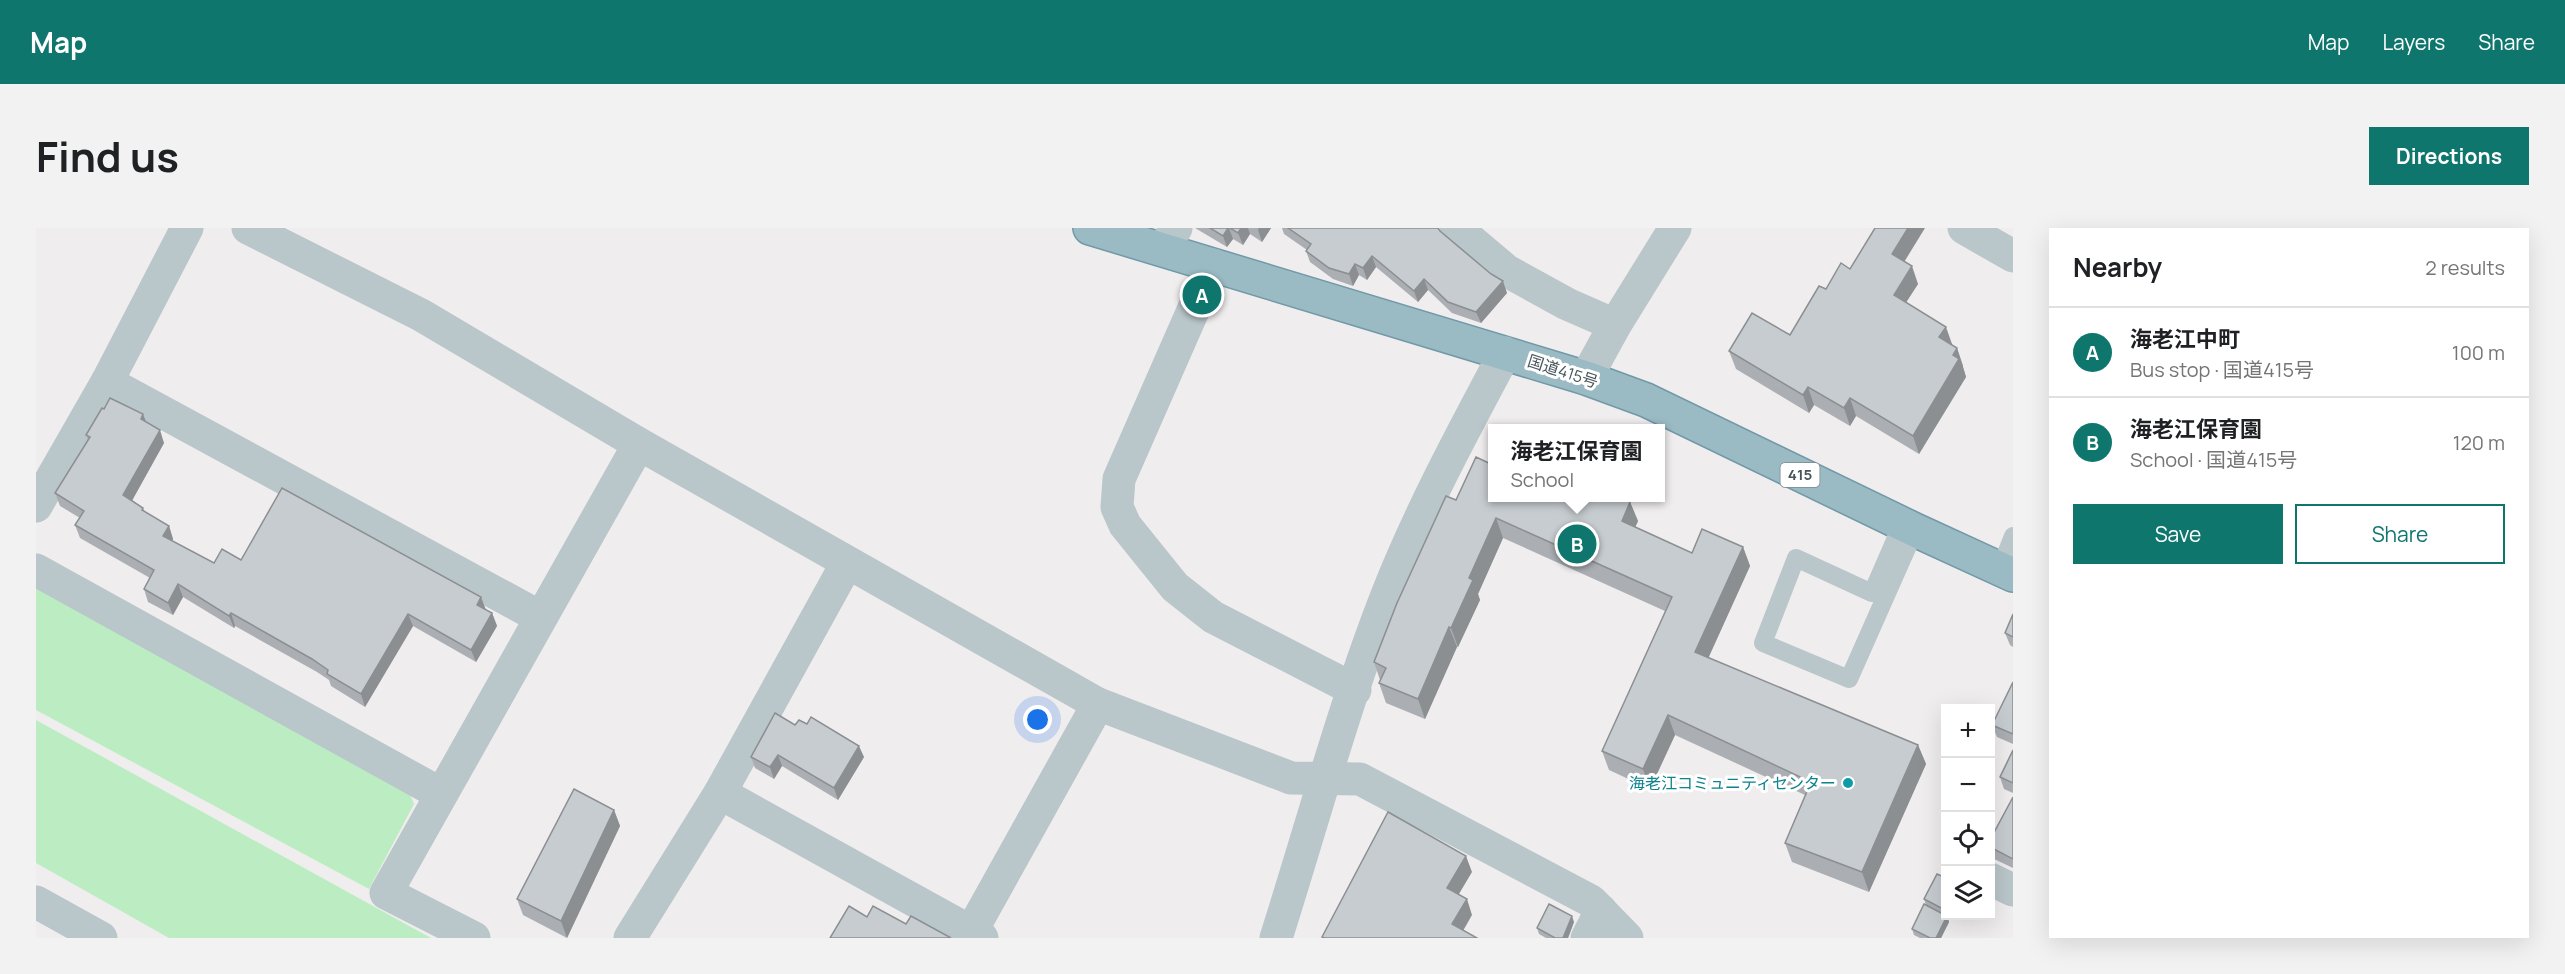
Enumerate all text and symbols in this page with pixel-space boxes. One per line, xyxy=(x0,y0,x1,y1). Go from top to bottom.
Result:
text: Map xyxy=(30,23,87,61)
text: Map xyxy=(2308,28,2349,56)
text: Layers xyxy=(2382,28,2445,56)
text: Share xyxy=(2478,28,2535,56)
text: Find us xyxy=(36,127,179,185)
button: Directions xyxy=(2369,127,2529,185)
text: Nearby xyxy=(2073,249,2162,285)
text: 2 results xyxy=(2425,254,2505,281)
pin: A xyxy=(1182,272,1222,318)
text: 海老江中町 xyxy=(2130,324,2240,354)
text: A xyxy=(2086,339,2099,366)
text: 100 m xyxy=(2452,339,2505,366)
street label: 国道415号 xyxy=(1525,349,1601,393)
text: Bus stop · 国道415号 xyxy=(2130,356,2314,383)
text: 海老江保育園 xyxy=(2130,414,2262,444)
popup xyxy=(1488,424,1665,502)
text: B xyxy=(2086,429,2099,456)
text: 120 m xyxy=(2453,429,2505,456)
text: 海老江保育園 xyxy=(1510,436,1643,466)
text: School · 国道415号 xyxy=(2130,446,2297,473)
road number: 415 xyxy=(1780,463,1820,487)
text: School xyxy=(1510,466,1574,493)
button: Save xyxy=(2073,504,2283,564)
button: Share xyxy=(2295,504,2505,564)
pin: B xyxy=(1558,522,1596,566)
map controls xyxy=(1941,704,1995,920)
button: + xyxy=(1941,704,1995,758)
your location xyxy=(1023,705,1052,734)
button: − xyxy=(1941,758,1995,812)
place label: 海老江コミュニティセンター xyxy=(1629,772,1836,794)
marker: 海老江コミュニティセンター xyxy=(1841,776,1855,790)
button: locate xyxy=(1941,812,1995,866)
button: layers xyxy=(1941,866,1995,920)

